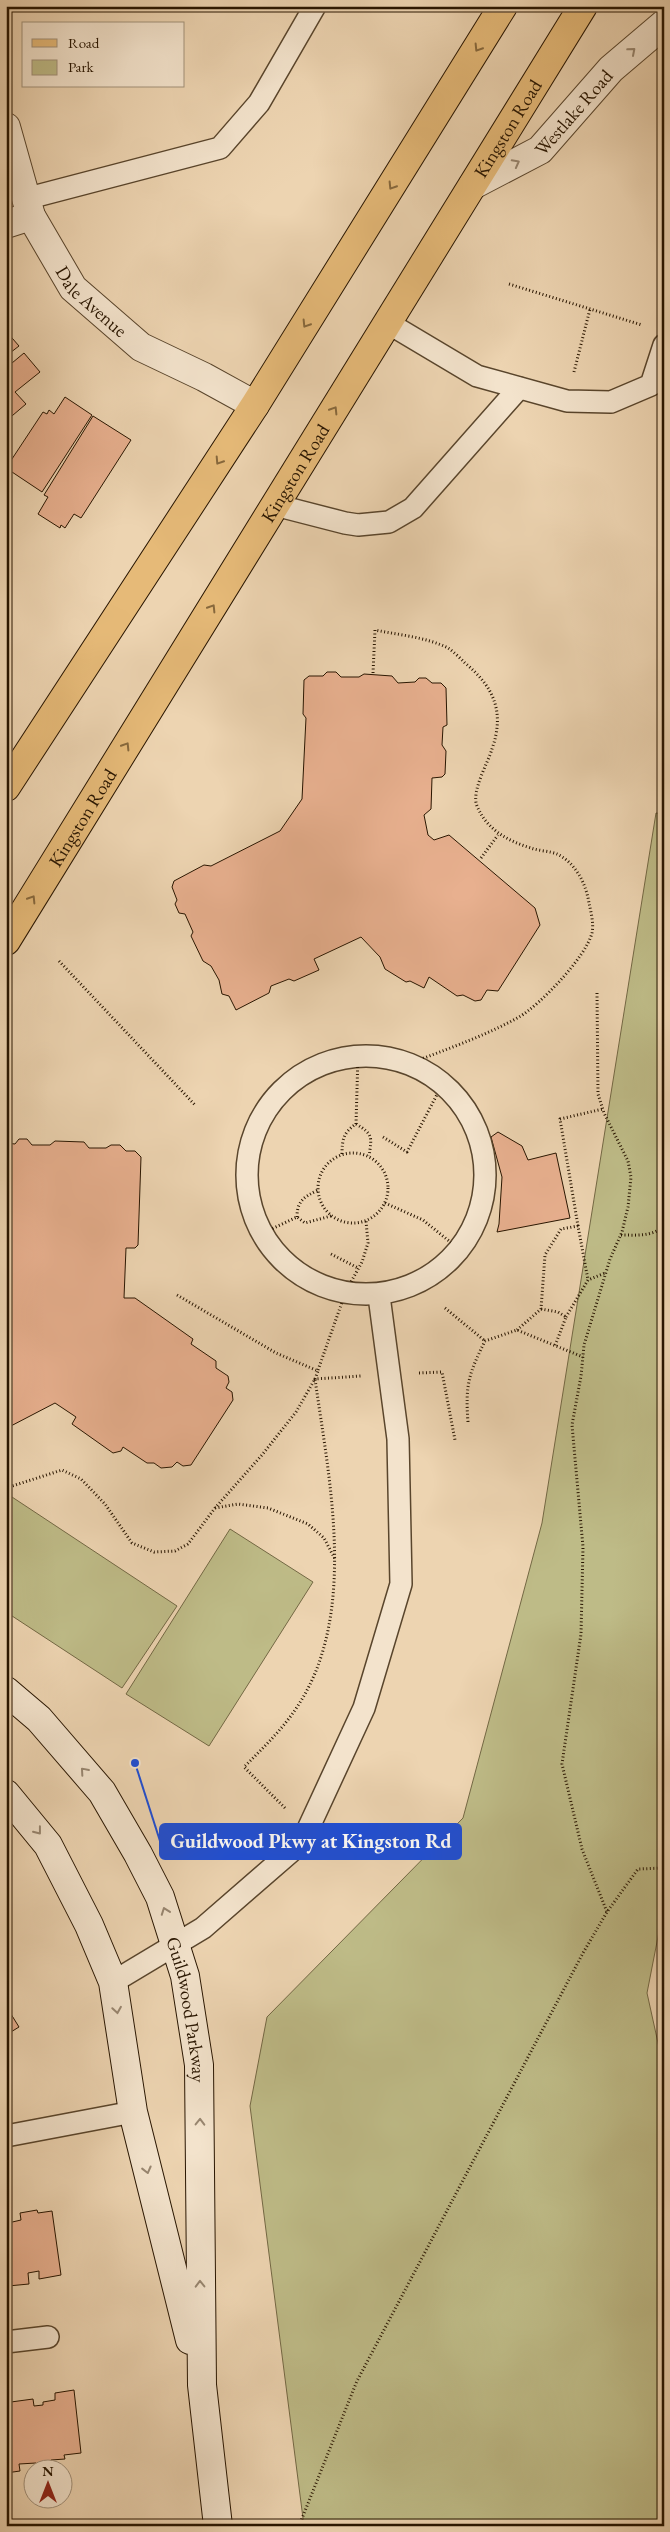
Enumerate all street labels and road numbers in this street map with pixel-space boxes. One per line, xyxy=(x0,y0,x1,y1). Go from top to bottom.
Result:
street label: Westlake Road xyxy=(529,64,619,161)
street label: Kingston Road xyxy=(468,74,548,182)
street label: Dale Avenue xyxy=(50,261,132,343)
street label: Kingston Road xyxy=(255,419,335,527)
street label: Kingston Road xyxy=(43,764,123,872)
street label: Guildwood Parkway xyxy=(160,1934,211,2083)

